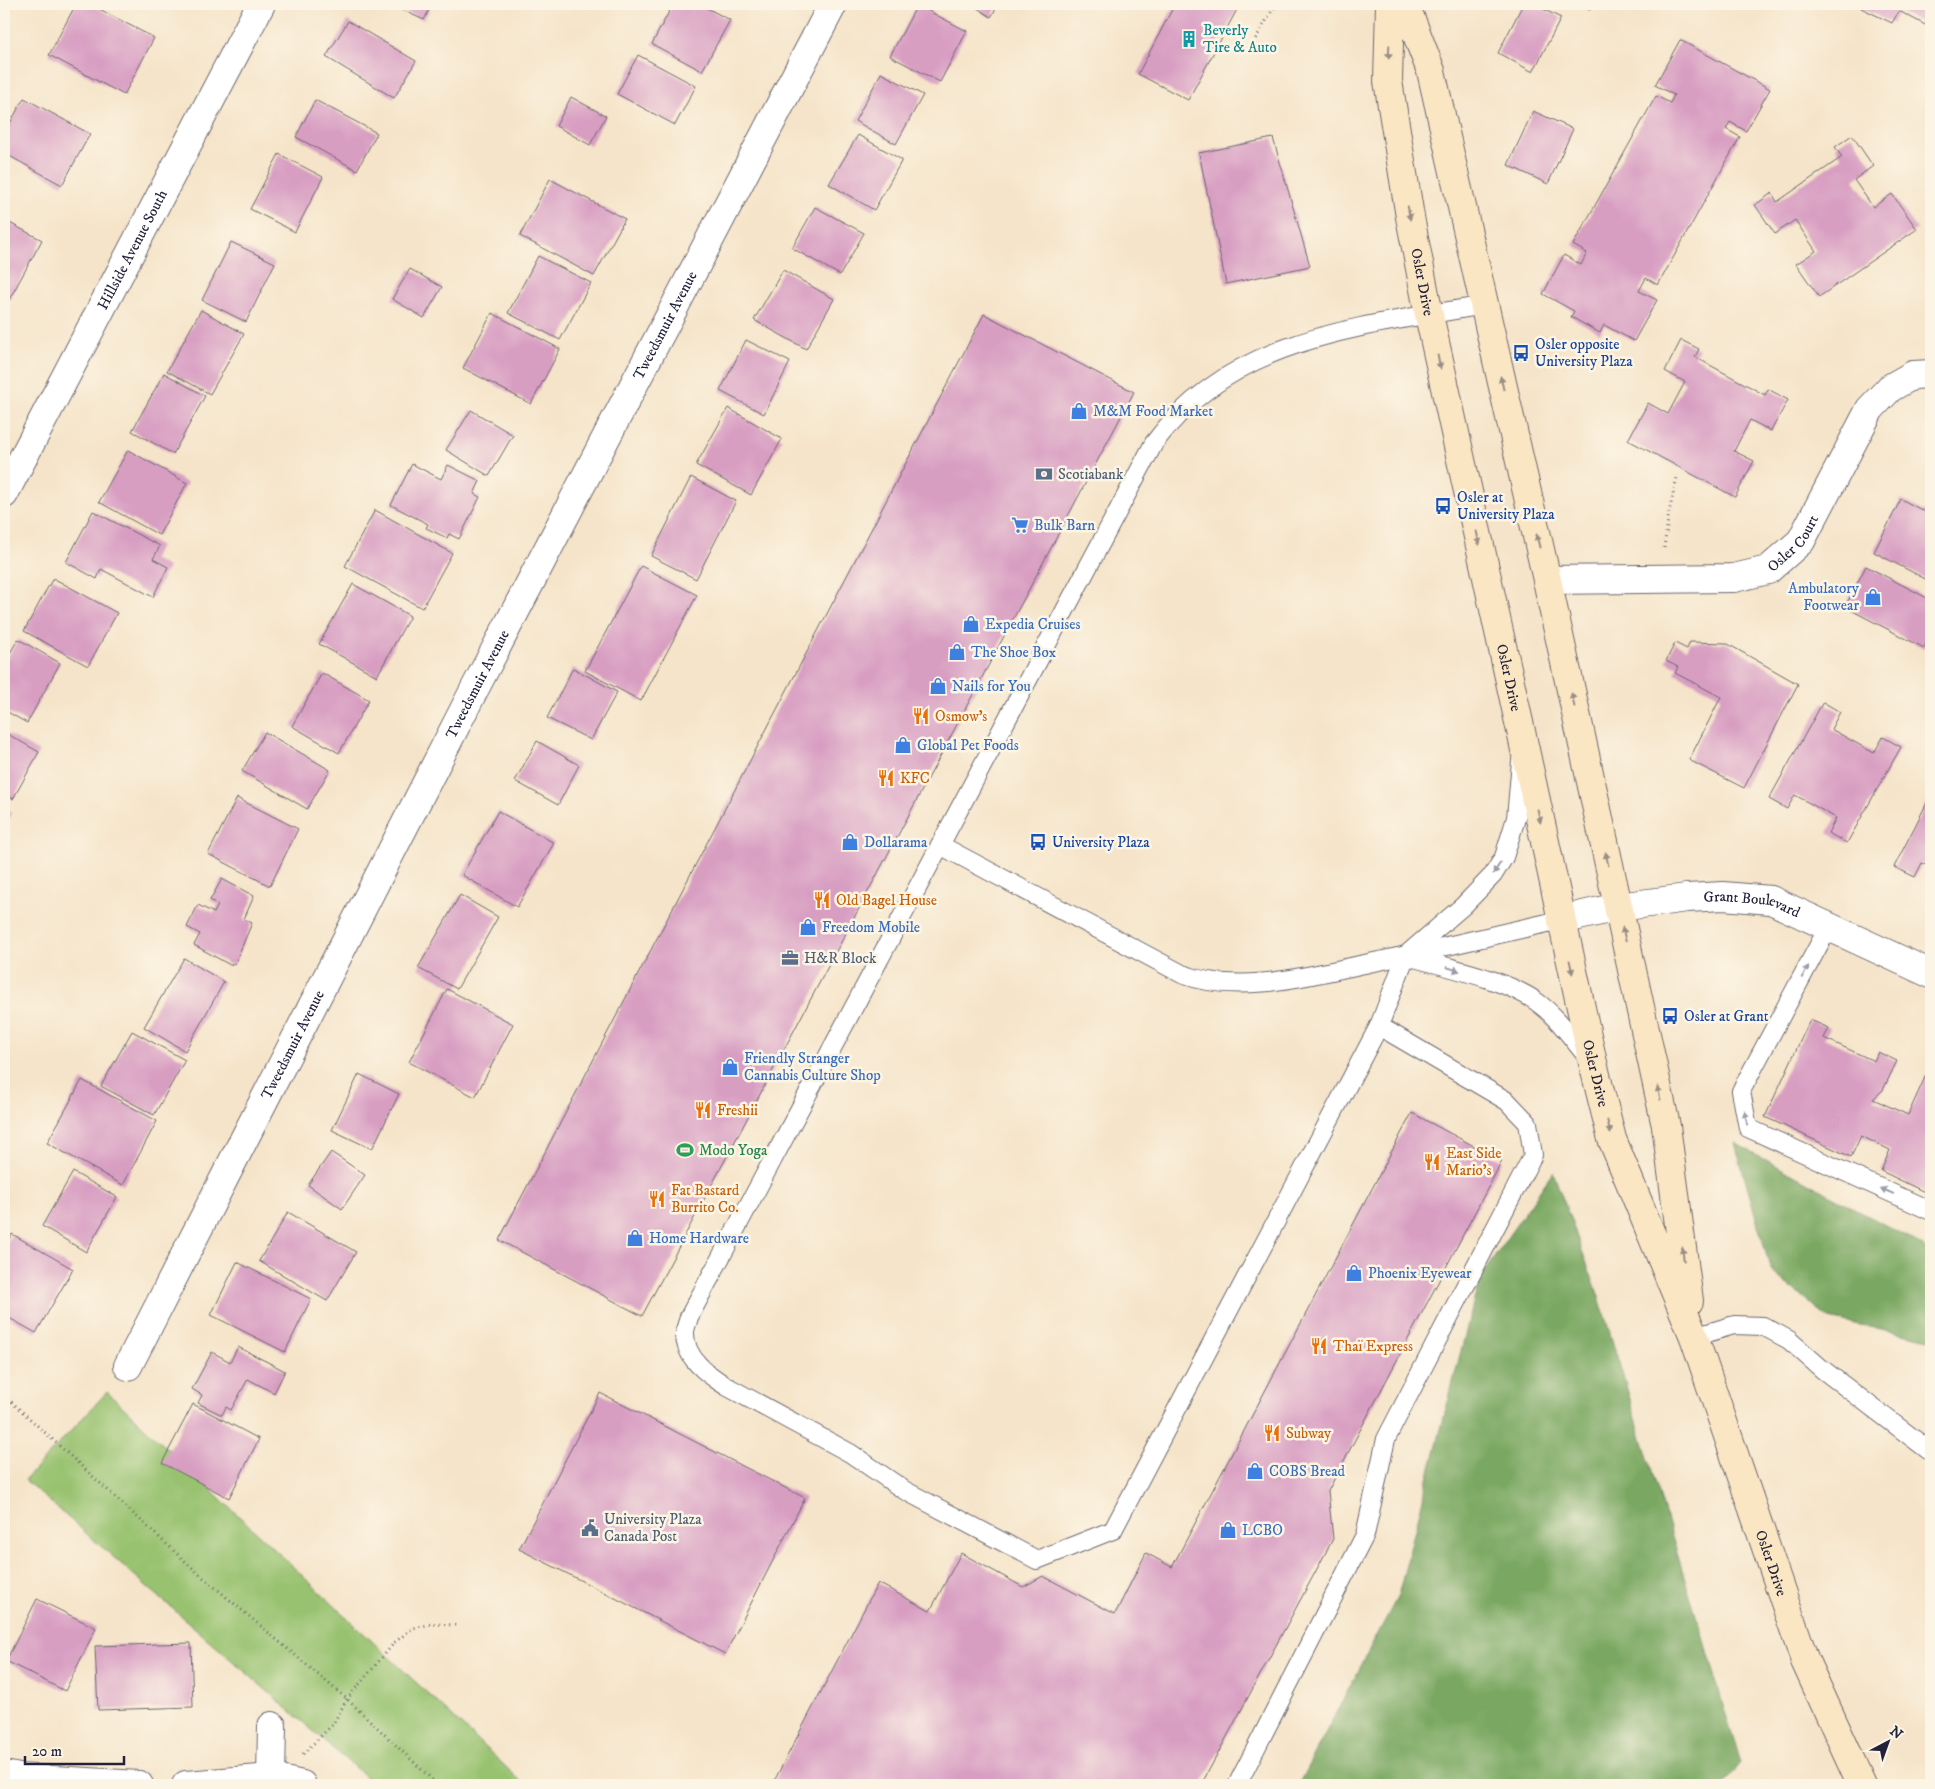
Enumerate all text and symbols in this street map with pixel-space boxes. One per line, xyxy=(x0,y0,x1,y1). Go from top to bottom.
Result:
place label: Beverly Tire & Auto xyxy=(1203,21,1277,57)
building icon: Beverly Tire & Auto xyxy=(1179,29,1199,49)
one-way arrow xyxy=(1385,45,1393,61)
street label: Hillside Avenue South xyxy=(93,186,172,313)
one-way arrow xyxy=(1406,206,1414,222)
street label: Osler Drive xyxy=(1407,247,1438,317)
street label: Tweedsmuir Avenue xyxy=(629,268,701,383)
place label: Osler opposite University Plaza xyxy=(1535,335,1633,371)
bus stop icon: Osler opposite University Plaza xyxy=(1511,343,1531,363)
one-way arrow xyxy=(1435,355,1443,370)
one-way arrow xyxy=(1498,376,1506,391)
shop icon: M&M Food Market xyxy=(1069,401,1089,421)
place label: M&M Food Market xyxy=(1093,402,1213,421)
bank icon: Scotiabank xyxy=(1034,464,1054,484)
place label: Scotiabank xyxy=(1058,465,1124,484)
place label: Osler at University Plaza xyxy=(1457,488,1555,524)
bus stop icon: Osler at University Plaza xyxy=(1433,496,1453,516)
street label: Osler Court xyxy=(1763,511,1823,576)
supermarket icon: Bulk Barn xyxy=(1010,515,1030,535)
place label: Bulk Barn xyxy=(1034,516,1095,535)
one-way arrow xyxy=(1474,531,1482,547)
one-way arrow xyxy=(1534,534,1542,549)
place label: Ambulatory Footwear xyxy=(1788,579,1860,615)
shop icon: Ambulatory Footwear xyxy=(1863,587,1883,607)
shop icon: Expedia Cruises xyxy=(961,614,981,634)
place label: Expedia Cruises xyxy=(985,615,1081,634)
street label: Tweedsmuir Avenue xyxy=(441,627,513,742)
shop icon: The Shoe Box xyxy=(947,642,967,662)
street label: Osler Drive xyxy=(1492,642,1526,713)
place label: The Shoe Box xyxy=(971,643,1057,662)
shop icon: Nails for You xyxy=(928,676,948,696)
place label: Nails for You xyxy=(952,677,1031,696)
one-way arrow xyxy=(1569,693,1577,708)
restaurant icon: Osmow's xyxy=(911,706,931,726)
place label: Osmow's xyxy=(935,707,987,726)
shop icon: Global Pet Foods xyxy=(893,735,913,755)
place label: Global Pet Foods xyxy=(917,736,1019,755)
restaurant icon: KFC xyxy=(876,768,896,788)
place label: KFC xyxy=(900,769,930,788)
one-way arrow xyxy=(1535,809,1543,824)
shop icon: Dollarama xyxy=(840,832,860,852)
bus stop icon: University Plaza xyxy=(1028,832,1048,852)
place label: Dollarama xyxy=(864,833,928,852)
place label: University Plaza xyxy=(1052,833,1150,852)
one-way arrow xyxy=(1603,851,1611,867)
one-way arrow xyxy=(1492,862,1502,875)
street label: Grant Boulevard xyxy=(1703,886,1804,922)
restaurant icon: Old Bagel House xyxy=(812,890,832,910)
place label: Old Bagel House xyxy=(836,891,937,910)
shop icon: Freedom Mobile xyxy=(798,917,818,937)
place label: Freedom Mobile xyxy=(822,918,920,937)
one-way arrow xyxy=(1620,927,1628,942)
office icon: H&R Block xyxy=(780,948,800,968)
place label: H&R Block xyxy=(804,949,877,968)
one-way arrow xyxy=(1568,960,1576,976)
one-way arrow xyxy=(1800,965,1809,978)
one-way arrow xyxy=(1446,966,1461,974)
street label: Tweedsmuir Avenue xyxy=(257,987,328,1102)
bus stop icon: Osler at Grant xyxy=(1660,1006,1680,1026)
place label: Osler at Grant xyxy=(1684,1007,1769,1026)
street label: Osler Drive xyxy=(1579,1038,1613,1109)
place label: Friendly Stranger Cannabis Culture Shop xyxy=(744,1049,881,1085)
shop icon: Friendly Stranger Cannabis Culture Shop xyxy=(720,1057,740,1077)
one-way arrow xyxy=(1655,1086,1663,1101)
restaurant icon: Freshii xyxy=(693,1100,713,1120)
place label: Freshii xyxy=(717,1101,758,1120)
one-way arrow xyxy=(1742,1110,1750,1126)
one-way arrow xyxy=(1605,1120,1613,1135)
sports icon: Modo Yoga xyxy=(675,1140,695,1160)
place label: Modo Yoga xyxy=(699,1141,768,1160)
place label: East Side Mario's xyxy=(1446,1144,1501,1180)
restaurant icon: East Side Mario's xyxy=(1422,1152,1442,1172)
place label: Fat Bastard Burrito Co. xyxy=(671,1181,740,1217)
one-way arrow xyxy=(1880,1187,1894,1195)
restaurant icon: Fat Bastard Burrito Co. xyxy=(647,1189,667,1209)
shop icon: Home Hardware xyxy=(625,1228,645,1248)
place label: Home Hardware xyxy=(649,1229,749,1248)
one-way arrow xyxy=(1679,1245,1687,1261)
shop icon: Phoenix Eyewear xyxy=(1344,1263,1364,1283)
place label: Phoenix Eyewear xyxy=(1368,1264,1472,1283)
restaurant icon: Thaï Express xyxy=(1309,1336,1329,1356)
place label: Thaï Express xyxy=(1333,1337,1413,1356)
restaurant icon: Subway xyxy=(1262,1423,1282,1443)
place label: Subway xyxy=(1286,1424,1332,1443)
shop icon: COBS Bread xyxy=(1245,1461,1265,1481)
place label: COBS Bread xyxy=(1269,1462,1346,1481)
place label: University Plaza Canada Post xyxy=(604,1510,702,1546)
public building icon: University Plaza Canada Post xyxy=(580,1518,600,1538)
shop icon: LCBO xyxy=(1218,1520,1238,1540)
place label: LCBO xyxy=(1242,1521,1283,1540)
street label: Osler Drive xyxy=(1751,1528,1792,1599)
north arrow xyxy=(1862,1716,1912,1766)
text: N xyxy=(1886,1722,1906,1744)
scale bar xyxy=(25,1734,124,1766)
text: 20 m xyxy=(32,1742,62,1761)

